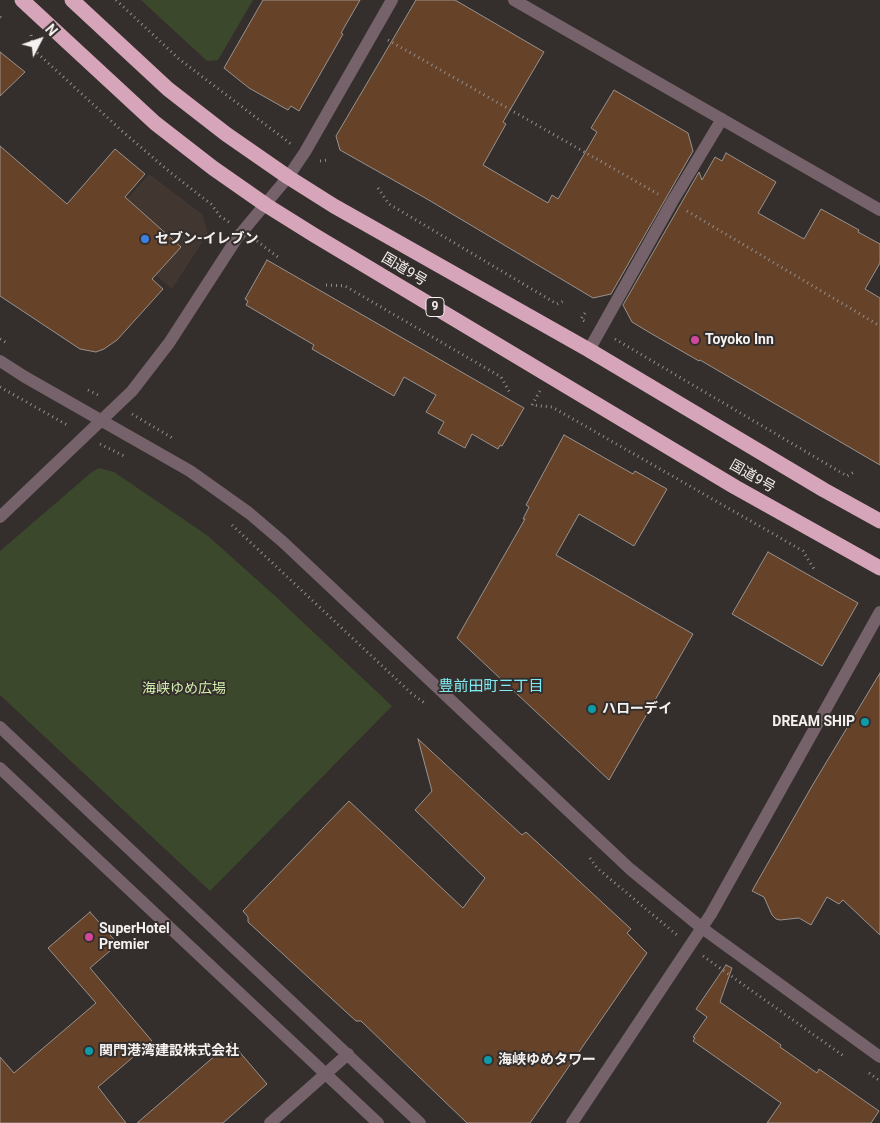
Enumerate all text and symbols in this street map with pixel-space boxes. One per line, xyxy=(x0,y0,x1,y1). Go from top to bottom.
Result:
north arrow xyxy=(15,15,65,65)
text: N xyxy=(42,21,61,39)
place label: セブン-イレブン xyxy=(155,231,259,247)
marker: セブン-イレブン xyxy=(139,233,151,245)
street label: 国道9号 xyxy=(378,250,430,290)
road number: 9 xyxy=(426,298,444,316)
place label: Toyoko Inn xyxy=(705,332,774,348)
marker: Toyoko Inn xyxy=(689,334,701,346)
street label: 国道9号 xyxy=(726,457,778,497)
district label: 豊前田町三丁目 xyxy=(439,678,543,696)
park label: 海峡ゆめ広場 xyxy=(142,681,226,697)
place label: ハローデイ xyxy=(602,701,672,717)
marker: ハローデイ xyxy=(586,703,598,715)
place label: DREAM SHIP xyxy=(772,714,855,730)
marker: DREAM SHIP xyxy=(859,716,871,728)
place label: SuperHotel Premier xyxy=(99,921,170,954)
marker: SuperHotel Premier xyxy=(83,931,95,943)
place label: 関門港湾建設株式会社 xyxy=(99,1043,239,1059)
marker: 関門港湾建設株式会社 xyxy=(83,1045,95,1057)
place label: 海峡ゆめタワー xyxy=(498,1052,596,1068)
marker: 海峡ゆめタワー xyxy=(482,1054,494,1066)

